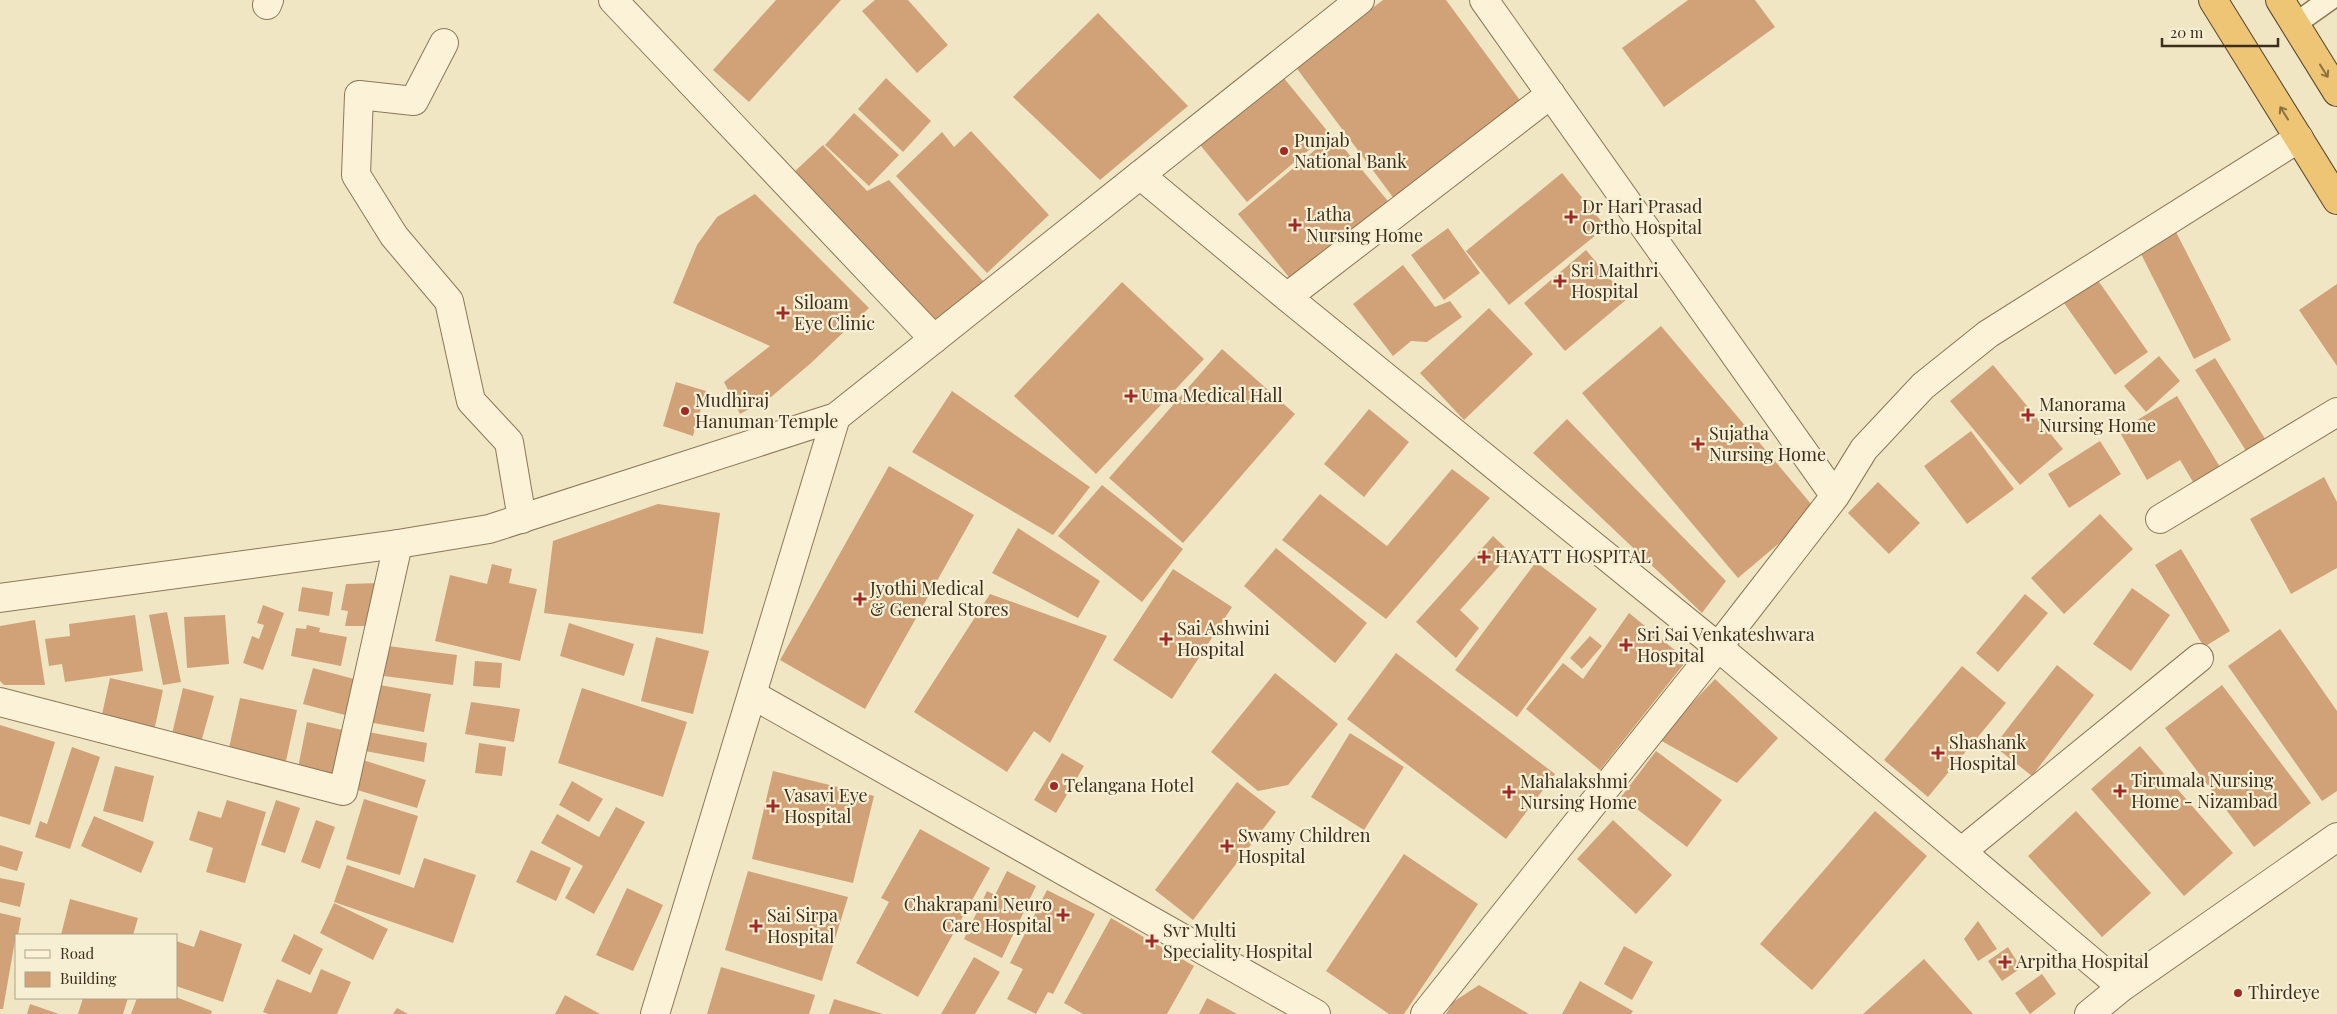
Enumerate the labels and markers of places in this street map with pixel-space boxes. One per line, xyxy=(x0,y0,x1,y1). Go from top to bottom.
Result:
place label: Punjab National Bank xyxy=(1294,128,1407,173)
marker: Punjab National Bank xyxy=(1278,145,1290,157)
place label: Dr Hari Prasad Ortho Hospital xyxy=(1582,194,1703,239)
place label: Latha Nursing Home xyxy=(1306,202,1423,247)
marker: Dr Hari Prasad Ortho Hospital xyxy=(1564,210,1578,224)
marker: Latha Nursing Home xyxy=(1288,218,1302,232)
place label: Sri Maithri Hospital xyxy=(1571,258,1659,303)
marker: Sri Maithri Hospital xyxy=(1553,274,1567,288)
place label: Siloam Eye Clinic xyxy=(794,290,875,335)
marker: Siloam Eye Clinic xyxy=(776,306,790,320)
place label: Uma Medical Hall xyxy=(1141,383,1283,407)
place label: Mudhiraj Hanuman Temple xyxy=(695,388,838,433)
marker: Uma Medical Hall xyxy=(1125,390,1137,402)
place label: Manorama Nursing Home xyxy=(2039,392,2156,437)
marker: Mudhiraj Hanuman Temple xyxy=(679,405,691,417)
marker: Manorama Nursing Home xyxy=(2021,408,2035,422)
place label: Sujatha Nursing Home xyxy=(1709,421,1826,466)
marker: Sujatha Nursing Home xyxy=(1691,437,1705,451)
place label: HAYATT HOSPITAL xyxy=(1495,544,1651,568)
marker: HAYATT HOSPITAL xyxy=(1477,550,1491,564)
place label: Jyothi Medical & General Stores xyxy=(869,576,1009,621)
marker: Jyothi Medical & General Stores xyxy=(854,593,866,605)
place label: Sai Ashwini Hospital xyxy=(1177,616,1270,661)
place label: Sri Sai Venkateshwara Hospital xyxy=(1637,622,1815,667)
marker: Sai Ashwini Hospital xyxy=(1159,632,1173,646)
marker: Sri Sai Venkateshwara Hospital xyxy=(1619,638,1633,652)
place label: Shashank Hospital xyxy=(1949,730,2027,775)
marker: Shashank Hospital xyxy=(1931,746,1945,760)
place label: Tirumala Nursing Home - Nizambad xyxy=(2131,768,2279,813)
place label: Mahalakshmi Nursing Home xyxy=(1520,769,1637,814)
place label: Telangana Hotel xyxy=(1064,773,1194,797)
marker: Telangana Hotel xyxy=(1048,780,1060,792)
place label: Vasavi Eye Hospital xyxy=(783,783,868,828)
marker: Tirumala Nursing Home - Nizambad xyxy=(2113,784,2127,798)
marker: Mahalakshmi Nursing Home xyxy=(1502,785,1516,799)
marker: Vasavi Eye Hospital xyxy=(766,799,780,813)
place label: Swamy Children Hospital xyxy=(1238,823,1371,868)
marker: Swamy Children Hospital xyxy=(1220,839,1234,853)
place label: Chakrapani Neuro Care Hospital xyxy=(904,892,1052,937)
place label: Sai Sirpa Hospital xyxy=(767,903,838,948)
marker: Chakrapani Neuro Care Hospital xyxy=(1056,908,1070,922)
place label: Svr Multi Speciality Hospital xyxy=(1163,918,1313,963)
marker: Sai Sirpa Hospital xyxy=(749,919,763,933)
marker: Svr Multi Speciality Hospital xyxy=(1145,934,1159,948)
place label: Arpitha Hospital xyxy=(2015,949,2149,973)
marker: Arpitha Hospital xyxy=(1998,955,2012,969)
place label: Thirdeye xyxy=(2248,980,2320,1004)
marker: Thirdeye xyxy=(2232,987,2244,999)

